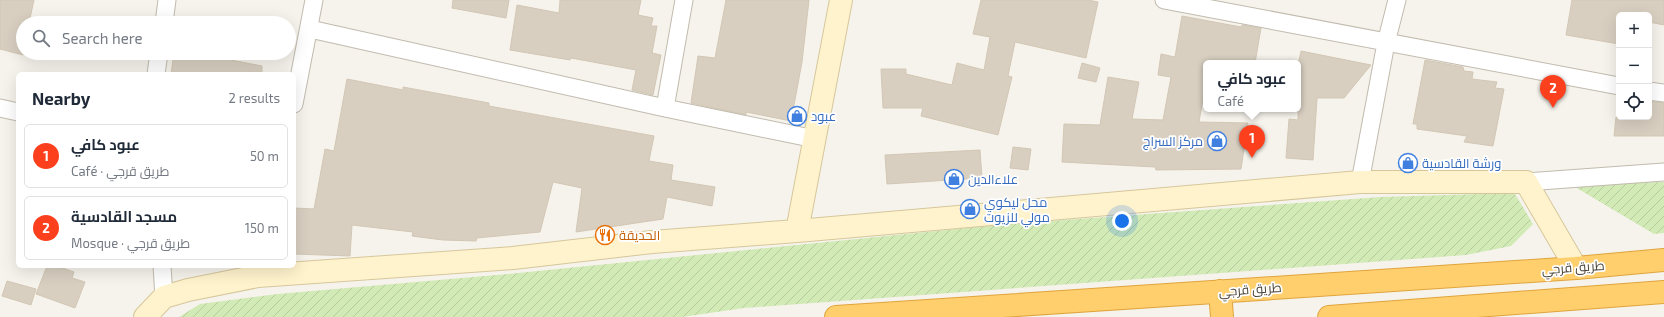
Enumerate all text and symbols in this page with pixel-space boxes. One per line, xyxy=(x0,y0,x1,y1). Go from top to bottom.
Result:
map controls xyxy=(1616,12,1652,120)
button: + xyxy=(1616,12,1652,48)
search box xyxy=(16,16,296,60)
icon: search xyxy=(30,27,52,49)
text: Search here xyxy=(62,29,143,47)
button: − xyxy=(1616,48,1652,84)
popup xyxy=(1203,60,1301,112)
text: عبود كافي xyxy=(1218,69,1286,87)
pin: 2 xyxy=(1540,75,1566,108)
button: locate xyxy=(1616,84,1652,120)
text: Nearby xyxy=(32,88,90,108)
text: 2 results xyxy=(228,90,280,106)
text: Café xyxy=(1218,93,1244,109)
shop icon: عبود xyxy=(786,105,808,127)
place label: عبود xyxy=(811,108,836,124)
pin: 1 xyxy=(1239,125,1265,158)
shop icon: مركز السراج xyxy=(1206,130,1228,152)
place label: مركز السراج xyxy=(1143,133,1203,150)
text: عبود كافي xyxy=(71,135,140,153)
text: 1 xyxy=(43,148,49,164)
text: 50 m xyxy=(250,148,279,164)
shop icon: ورشة القادسية xyxy=(1397,152,1419,174)
place label: ورشة القادسية xyxy=(1422,155,1501,171)
text: Café · طريق قرجي xyxy=(71,163,169,179)
shop icon: علاءالدين xyxy=(943,168,965,190)
place label: علاءالدين xyxy=(968,171,1018,187)
place label: محل ليكوي مولي للزيوت xyxy=(984,194,1050,228)
shop icon: محل ليكوي مولي للزيوت xyxy=(959,198,981,220)
text: مسجد القادسية xyxy=(71,207,177,225)
your location xyxy=(1112,211,1132,231)
text: 2 xyxy=(42,220,50,236)
text: 150 m xyxy=(245,220,279,236)
restaurant icon: الحديقة xyxy=(594,224,616,246)
place label: الحديقة xyxy=(619,227,660,243)
text: Mosque · طريق قرجي xyxy=(71,235,190,251)
street label: طريق قرجي xyxy=(1541,257,1605,280)
street label: طريق قرجي xyxy=(1218,279,1282,302)

